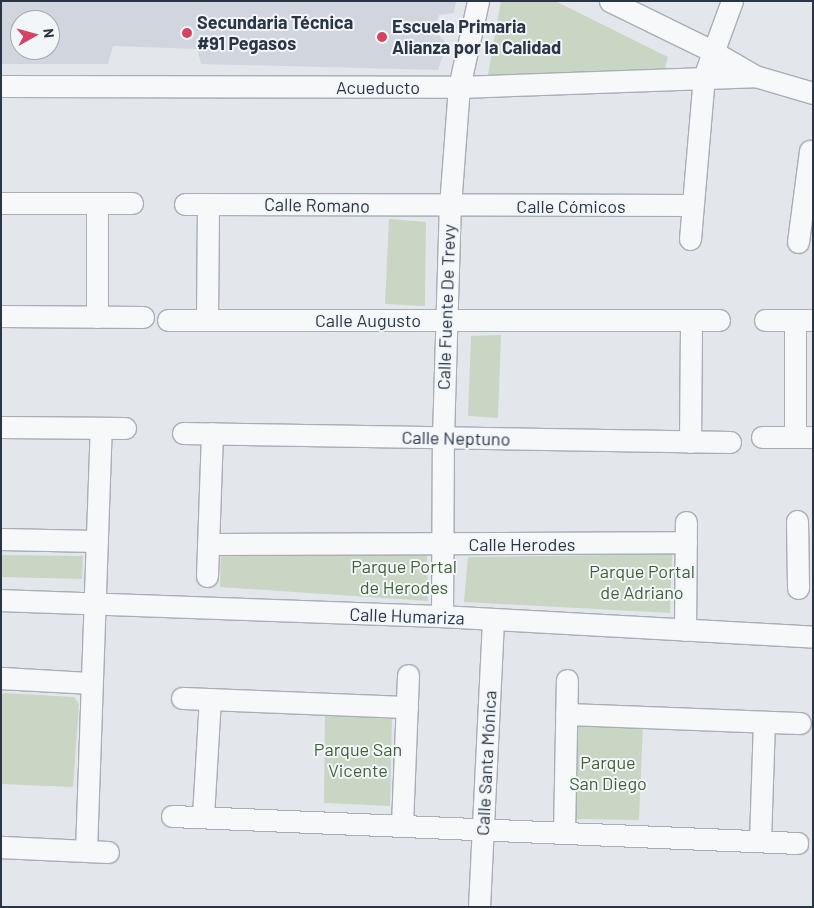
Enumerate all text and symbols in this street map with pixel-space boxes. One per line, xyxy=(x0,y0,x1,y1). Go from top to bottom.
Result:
north arrow xyxy=(10,10,60,60)
place label: Secundaria Técnica #91 Pegasos xyxy=(197,12,353,54)
place label: Escuela Primaria Alianza por la Calidad xyxy=(392,16,561,58)
marker: Secundaria Técnica #91 Pegasos xyxy=(181,27,193,39)
text: N xyxy=(40,28,58,39)
marker: Escuela Primaria Alianza por la Calidad xyxy=(376,31,388,43)
street label: Acueducto xyxy=(336,76,420,98)
street label: Calle Romano xyxy=(264,193,370,217)
street label: Calle Cómicos xyxy=(516,195,626,217)
street label: Calle Fuente De Trevy xyxy=(432,224,460,390)
street label: Calle Augusto xyxy=(315,309,421,331)
street label: Calle Neptuno xyxy=(401,426,511,450)
street label: Calle Herodes xyxy=(468,533,576,555)
park label: Parque Portal de Herodes xyxy=(351,556,457,598)
park label: Parque Portal de Adriano xyxy=(589,561,695,604)
street label: Calle Humariza xyxy=(349,603,465,629)
street label: Calle Santa Mónica xyxy=(471,690,501,836)
park label: Parque San Vicente xyxy=(314,739,402,782)
park label: Parque San Diego xyxy=(569,752,647,794)

